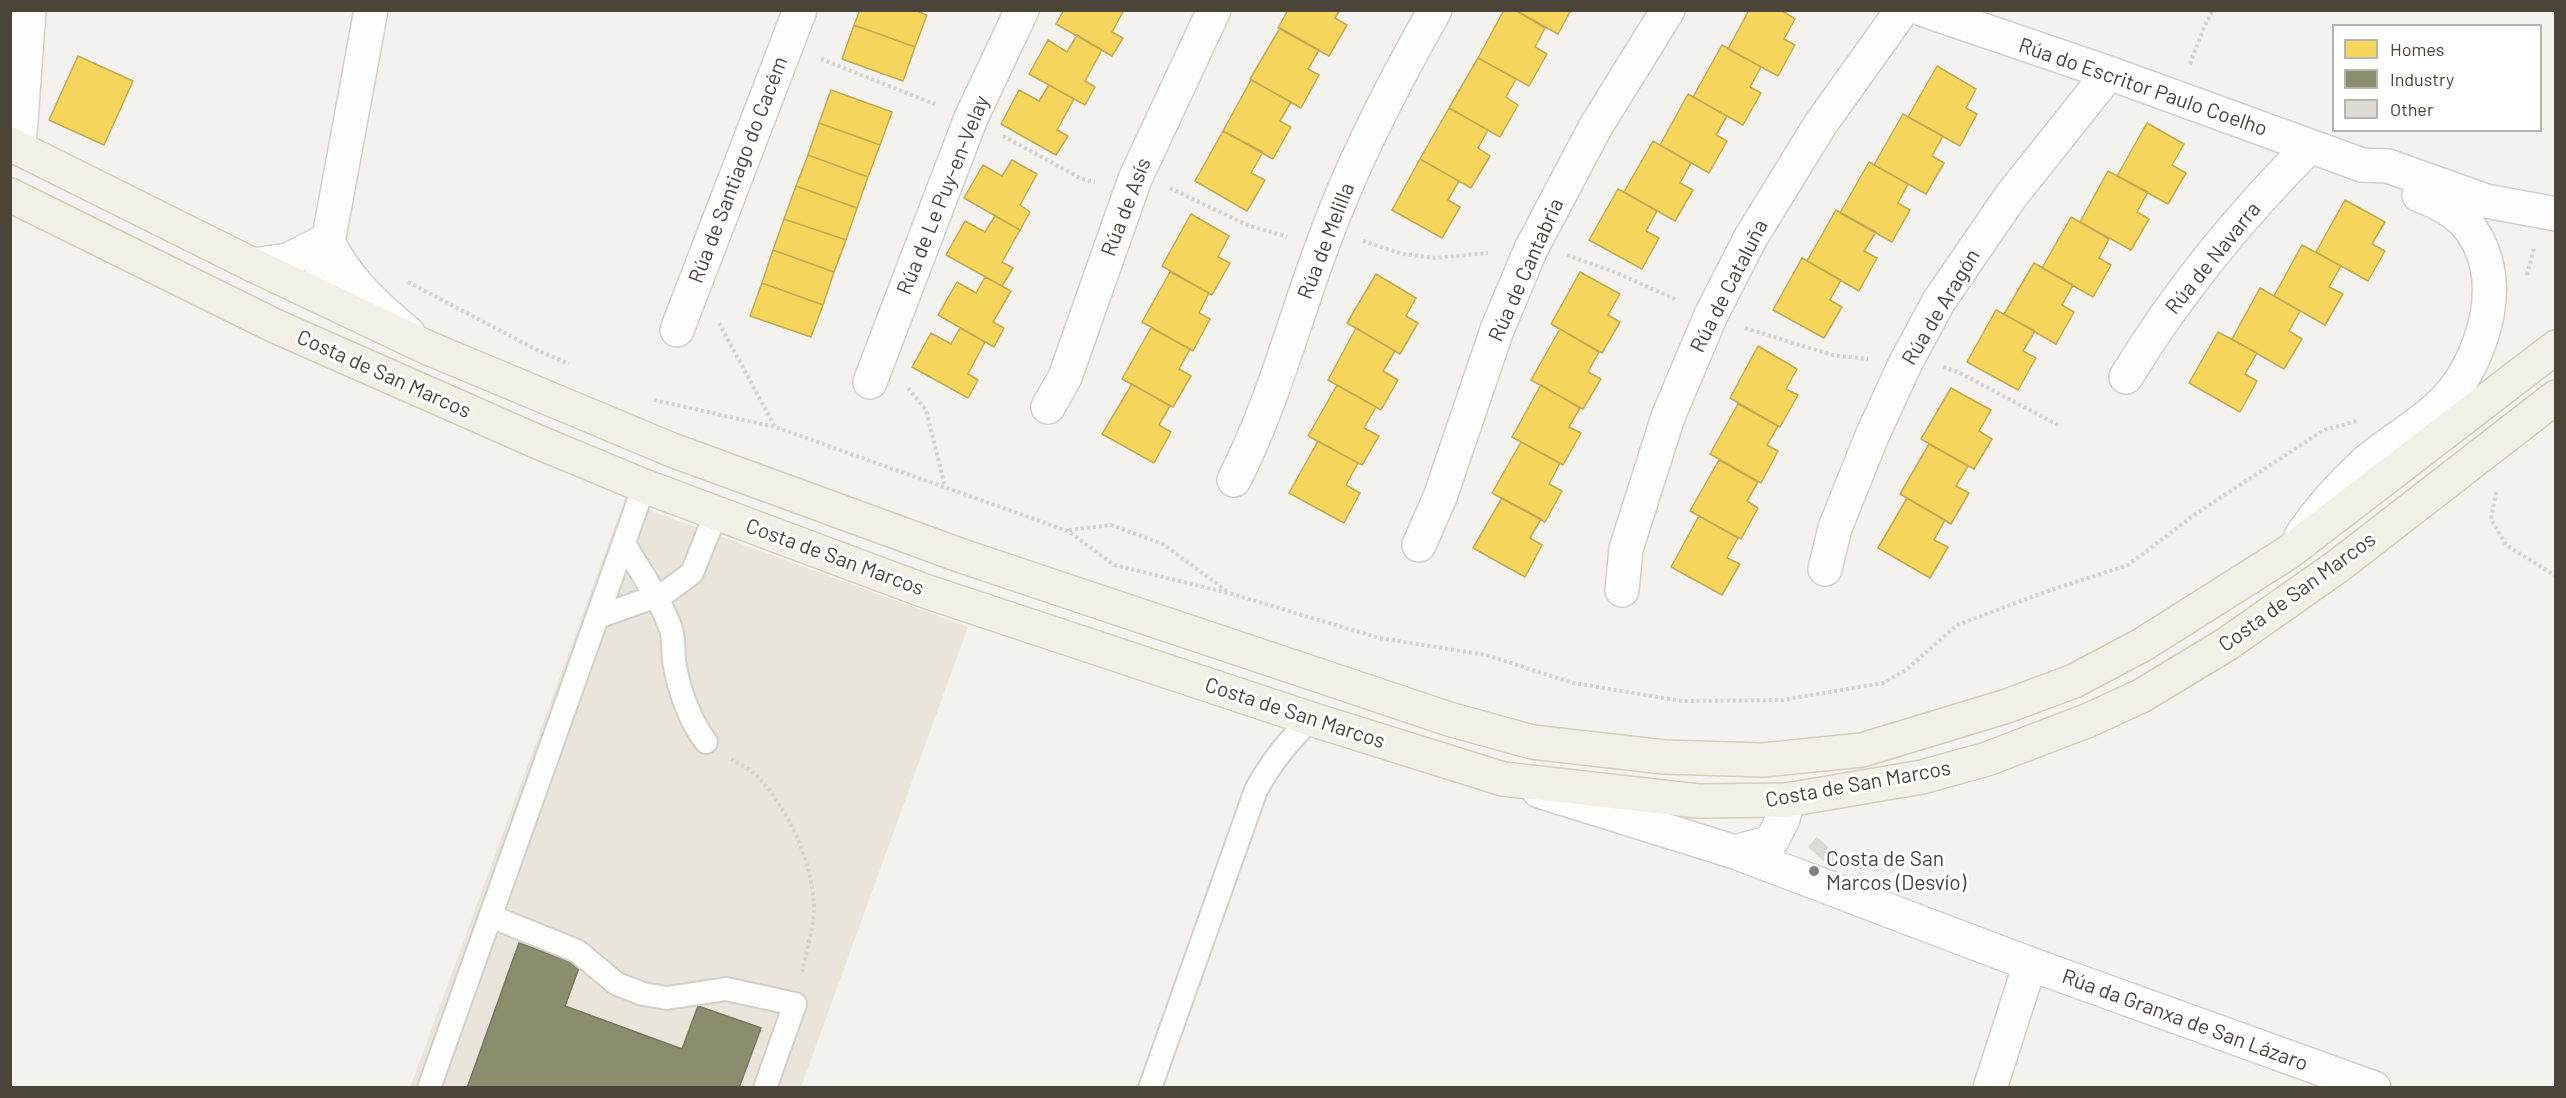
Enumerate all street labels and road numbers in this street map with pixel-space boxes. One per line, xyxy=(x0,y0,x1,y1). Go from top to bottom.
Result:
street label: Rúa do Escritor Paulo Coelho xyxy=(2015,33,2271,141)
street label: Rúa de Santiago do Cacém xyxy=(683,53,793,287)
street label: Rúa de Le Puy-en-Velay xyxy=(891,92,995,298)
street label: Rúa de Asís xyxy=(1096,154,1156,260)
street label: Rúa de Melilla xyxy=(1292,179,1360,303)
street label: Rúa de Cantabria xyxy=(1483,194,1569,346)
street label: Rúa de Navarra xyxy=(2160,197,2266,319)
street label: Rúa de Cataluña xyxy=(1685,215,1773,357)
street label: Rúa de Aragón xyxy=(1897,244,1985,370)
street label: Costa de San Marcos xyxy=(293,324,475,424)
street label: Costa de San Marcos xyxy=(742,513,928,601)
street label: Costa de San Marcos xyxy=(2214,527,2380,657)
street label: Costa de San Marcos xyxy=(1202,672,1388,754)
street label: Costa de San Marcos xyxy=(1763,755,1953,813)
street label: Rúa da Granxa de San Lázaro xyxy=(2059,964,2311,1076)

